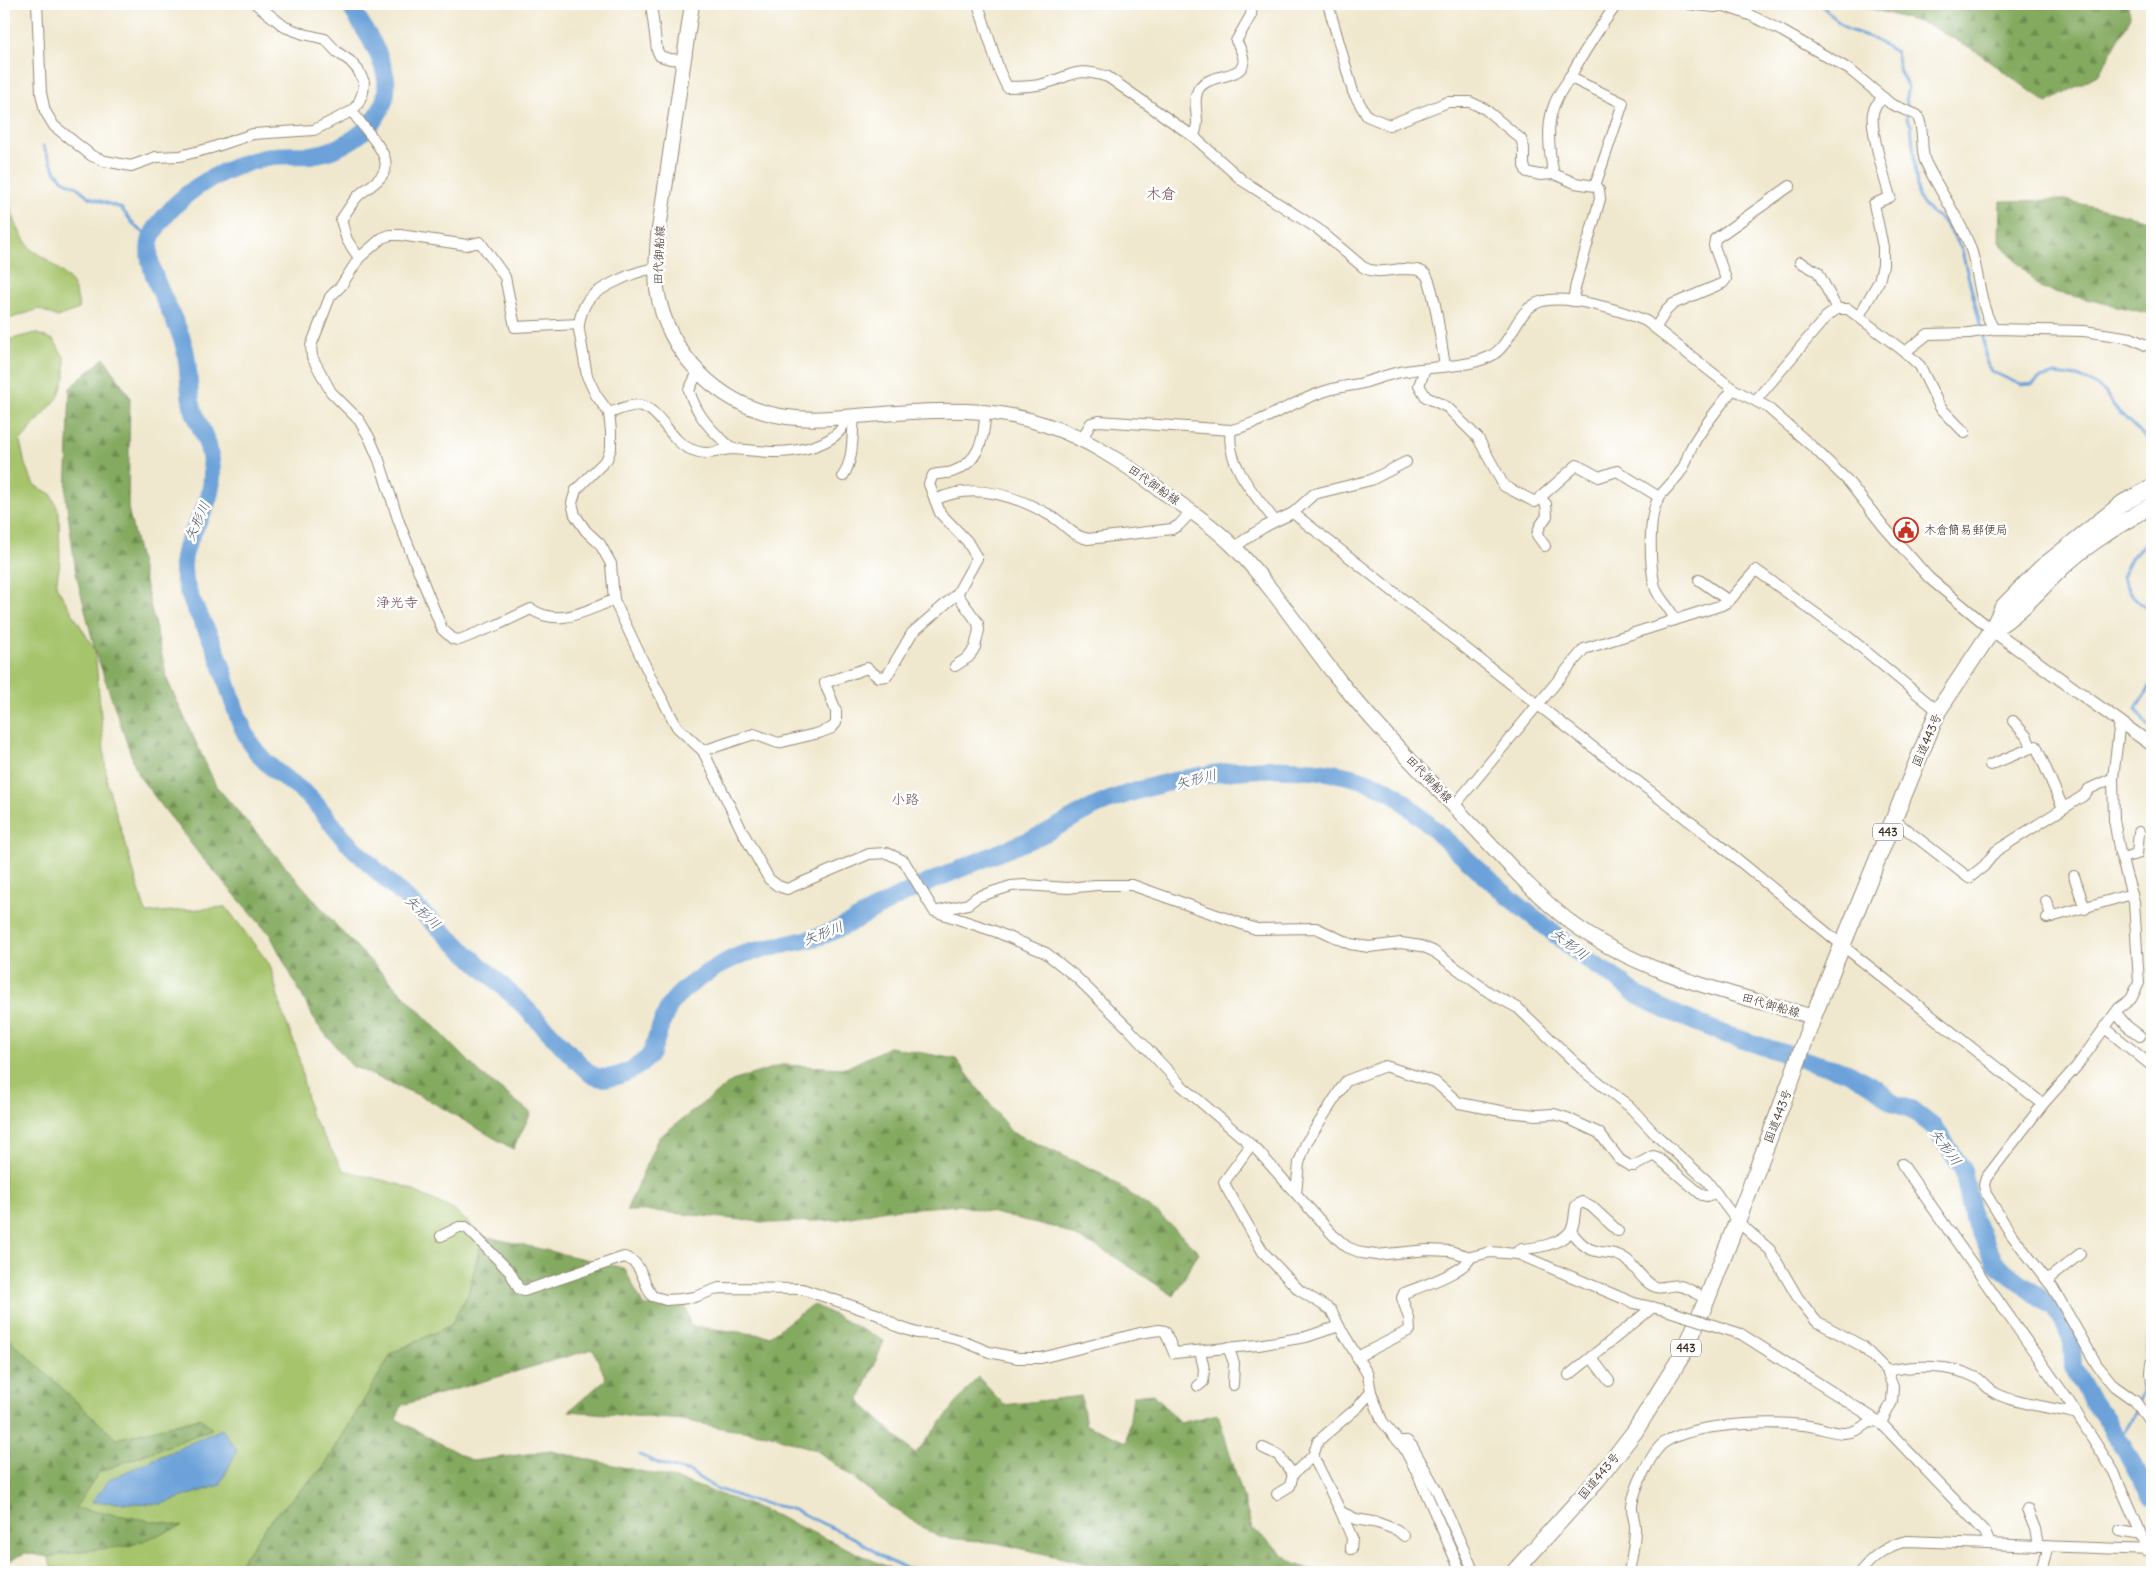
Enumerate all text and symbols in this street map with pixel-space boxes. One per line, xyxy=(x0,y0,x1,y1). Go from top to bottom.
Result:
district label: 木倉 xyxy=(1146,184,1176,203)
street label: 田代御船線 xyxy=(650,225,667,285)
street label: 田代御船線 xyxy=(1125,461,1183,508)
water label: 矢形川 xyxy=(180,498,214,544)
public building icon: 木倉簡易郵便局 xyxy=(1893,517,1919,543)
place label: 木倉簡易郵便局 xyxy=(1924,522,2008,537)
district label: 浄光寺 xyxy=(376,593,418,611)
street label: 国道443号 xyxy=(1909,711,1945,769)
street label: 田代御船線 xyxy=(1403,752,1456,805)
water label: 矢形川 xyxy=(1173,765,1219,793)
district label: 小路 xyxy=(891,790,919,808)
road number: 443 xyxy=(1873,824,1903,840)
water label: 矢形川 xyxy=(402,891,444,933)
water label: 矢形川 xyxy=(800,917,846,949)
water label: 矢形川 xyxy=(1548,924,1592,964)
street label: 田代御船線 xyxy=(1740,989,1802,1020)
street label: 国道443号 xyxy=(1760,1087,1795,1145)
water label: 矢形川 xyxy=(1926,1125,1966,1169)
road number: 443 xyxy=(1671,1340,1701,1356)
street label: 国道443号 xyxy=(1575,1449,1623,1502)

